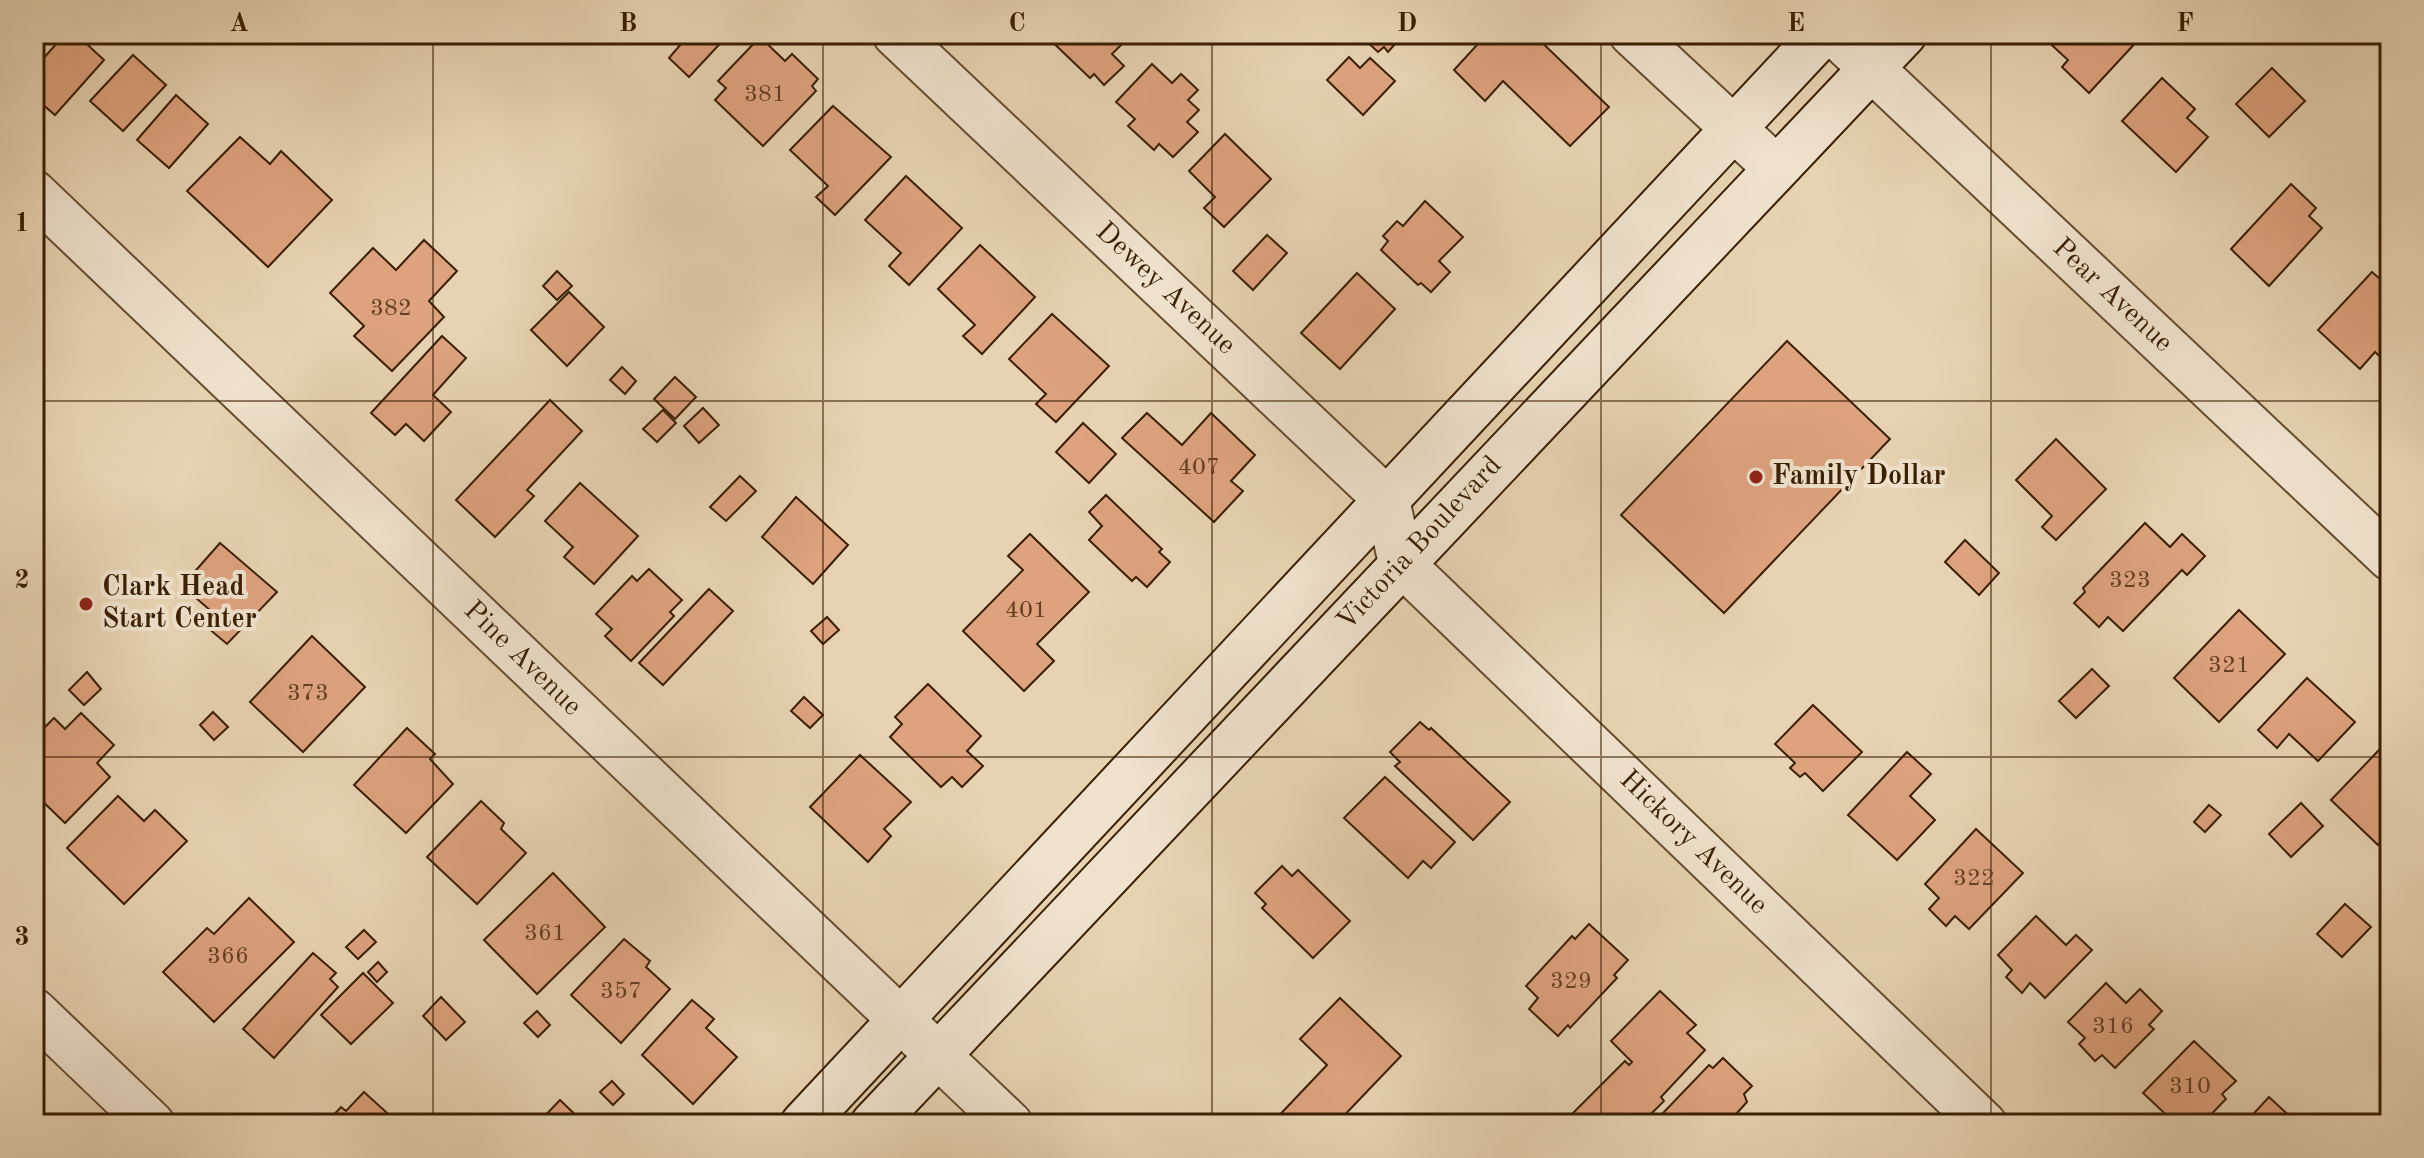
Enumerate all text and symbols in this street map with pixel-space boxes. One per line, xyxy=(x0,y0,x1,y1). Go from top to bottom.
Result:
text: A xyxy=(229,11,249,37)
text: B xyxy=(619,11,637,37)
text: C xyxy=(1008,11,1026,37)
text: D xyxy=(1397,11,1417,37)
text: E xyxy=(1787,11,1805,37)
text: F xyxy=(2176,11,2194,37)
house number: 381 xyxy=(744,83,786,107)
text: 1 xyxy=(14,211,30,237)
street label: Dewey Avenue xyxy=(1090,218,1240,360)
street label: Pear Avenue xyxy=(2047,234,2177,358)
house number: 382 xyxy=(370,297,412,321)
street label: Victoria Boulevard xyxy=(1332,451,1508,637)
house number: 407 xyxy=(1178,456,1220,480)
place label: Family Dollar xyxy=(1772,463,1946,491)
marker: Family Dollar xyxy=(1747,468,1765,486)
text: 2 xyxy=(14,568,30,594)
house number: 323 xyxy=(2109,569,2151,593)
place label: Clark Head Start Center xyxy=(102,574,257,634)
marker: Clark Head Start Center xyxy=(77,595,95,613)
street label: Pine Avenue xyxy=(458,596,586,722)
house number: 401 xyxy=(1005,599,1047,623)
house number: 321 xyxy=(2208,654,2250,678)
house number: 373 xyxy=(287,682,329,706)
street label: Hickory Avenue xyxy=(1614,766,1772,920)
house number: 322 xyxy=(1953,867,1995,891)
house number: 361 xyxy=(524,922,566,946)
text: 3 xyxy=(14,925,30,951)
house number: 366 xyxy=(207,945,249,969)
house number: 329 xyxy=(1550,970,1592,994)
house number: 357 xyxy=(600,980,642,1004)
house number: 316 xyxy=(2092,1015,2134,1039)
house number: 310 xyxy=(2169,1075,2211,1099)

